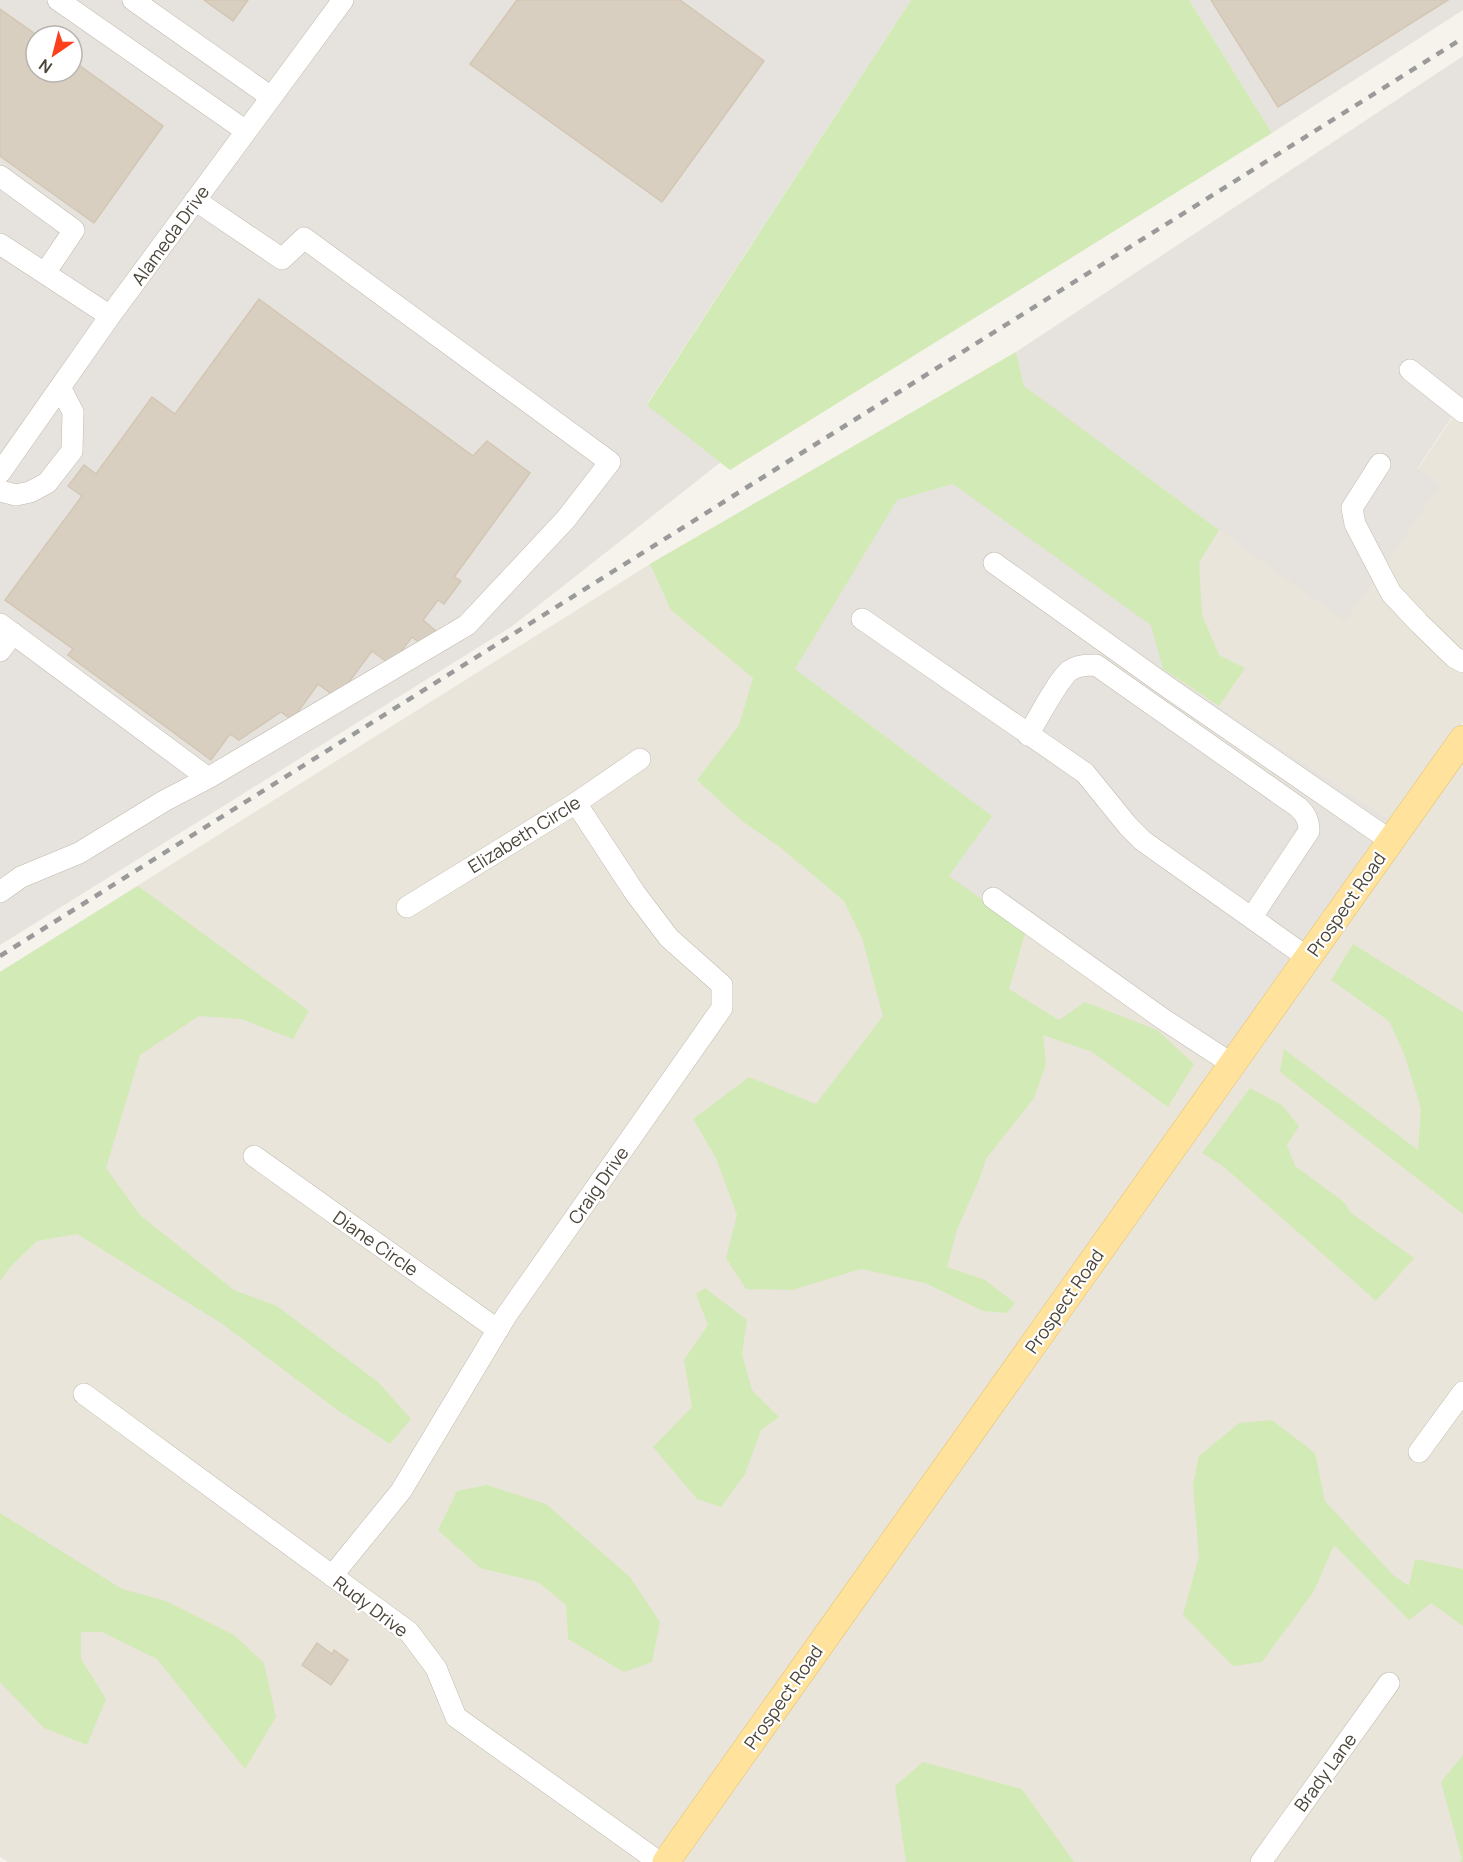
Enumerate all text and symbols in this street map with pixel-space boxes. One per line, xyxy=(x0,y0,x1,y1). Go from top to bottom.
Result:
north arrow xyxy=(24,24,84,84)
text: N xyxy=(34,54,56,79)
street label: Alameda Drive xyxy=(126,180,214,290)
street label: Elizabeth Circle xyxy=(463,790,585,878)
street label: Prospect Road xyxy=(1301,847,1391,961)
street label: Craig Drive xyxy=(562,1141,634,1229)
street label: Diane Circle xyxy=(329,1205,423,1281)
street label: Prospect Road xyxy=(1019,1244,1109,1358)
street label: Rudy Drive xyxy=(329,1570,413,1642)
street label: Prospect Road xyxy=(738,1640,828,1754)
street label: Brady Lane xyxy=(1288,1728,1362,1816)

